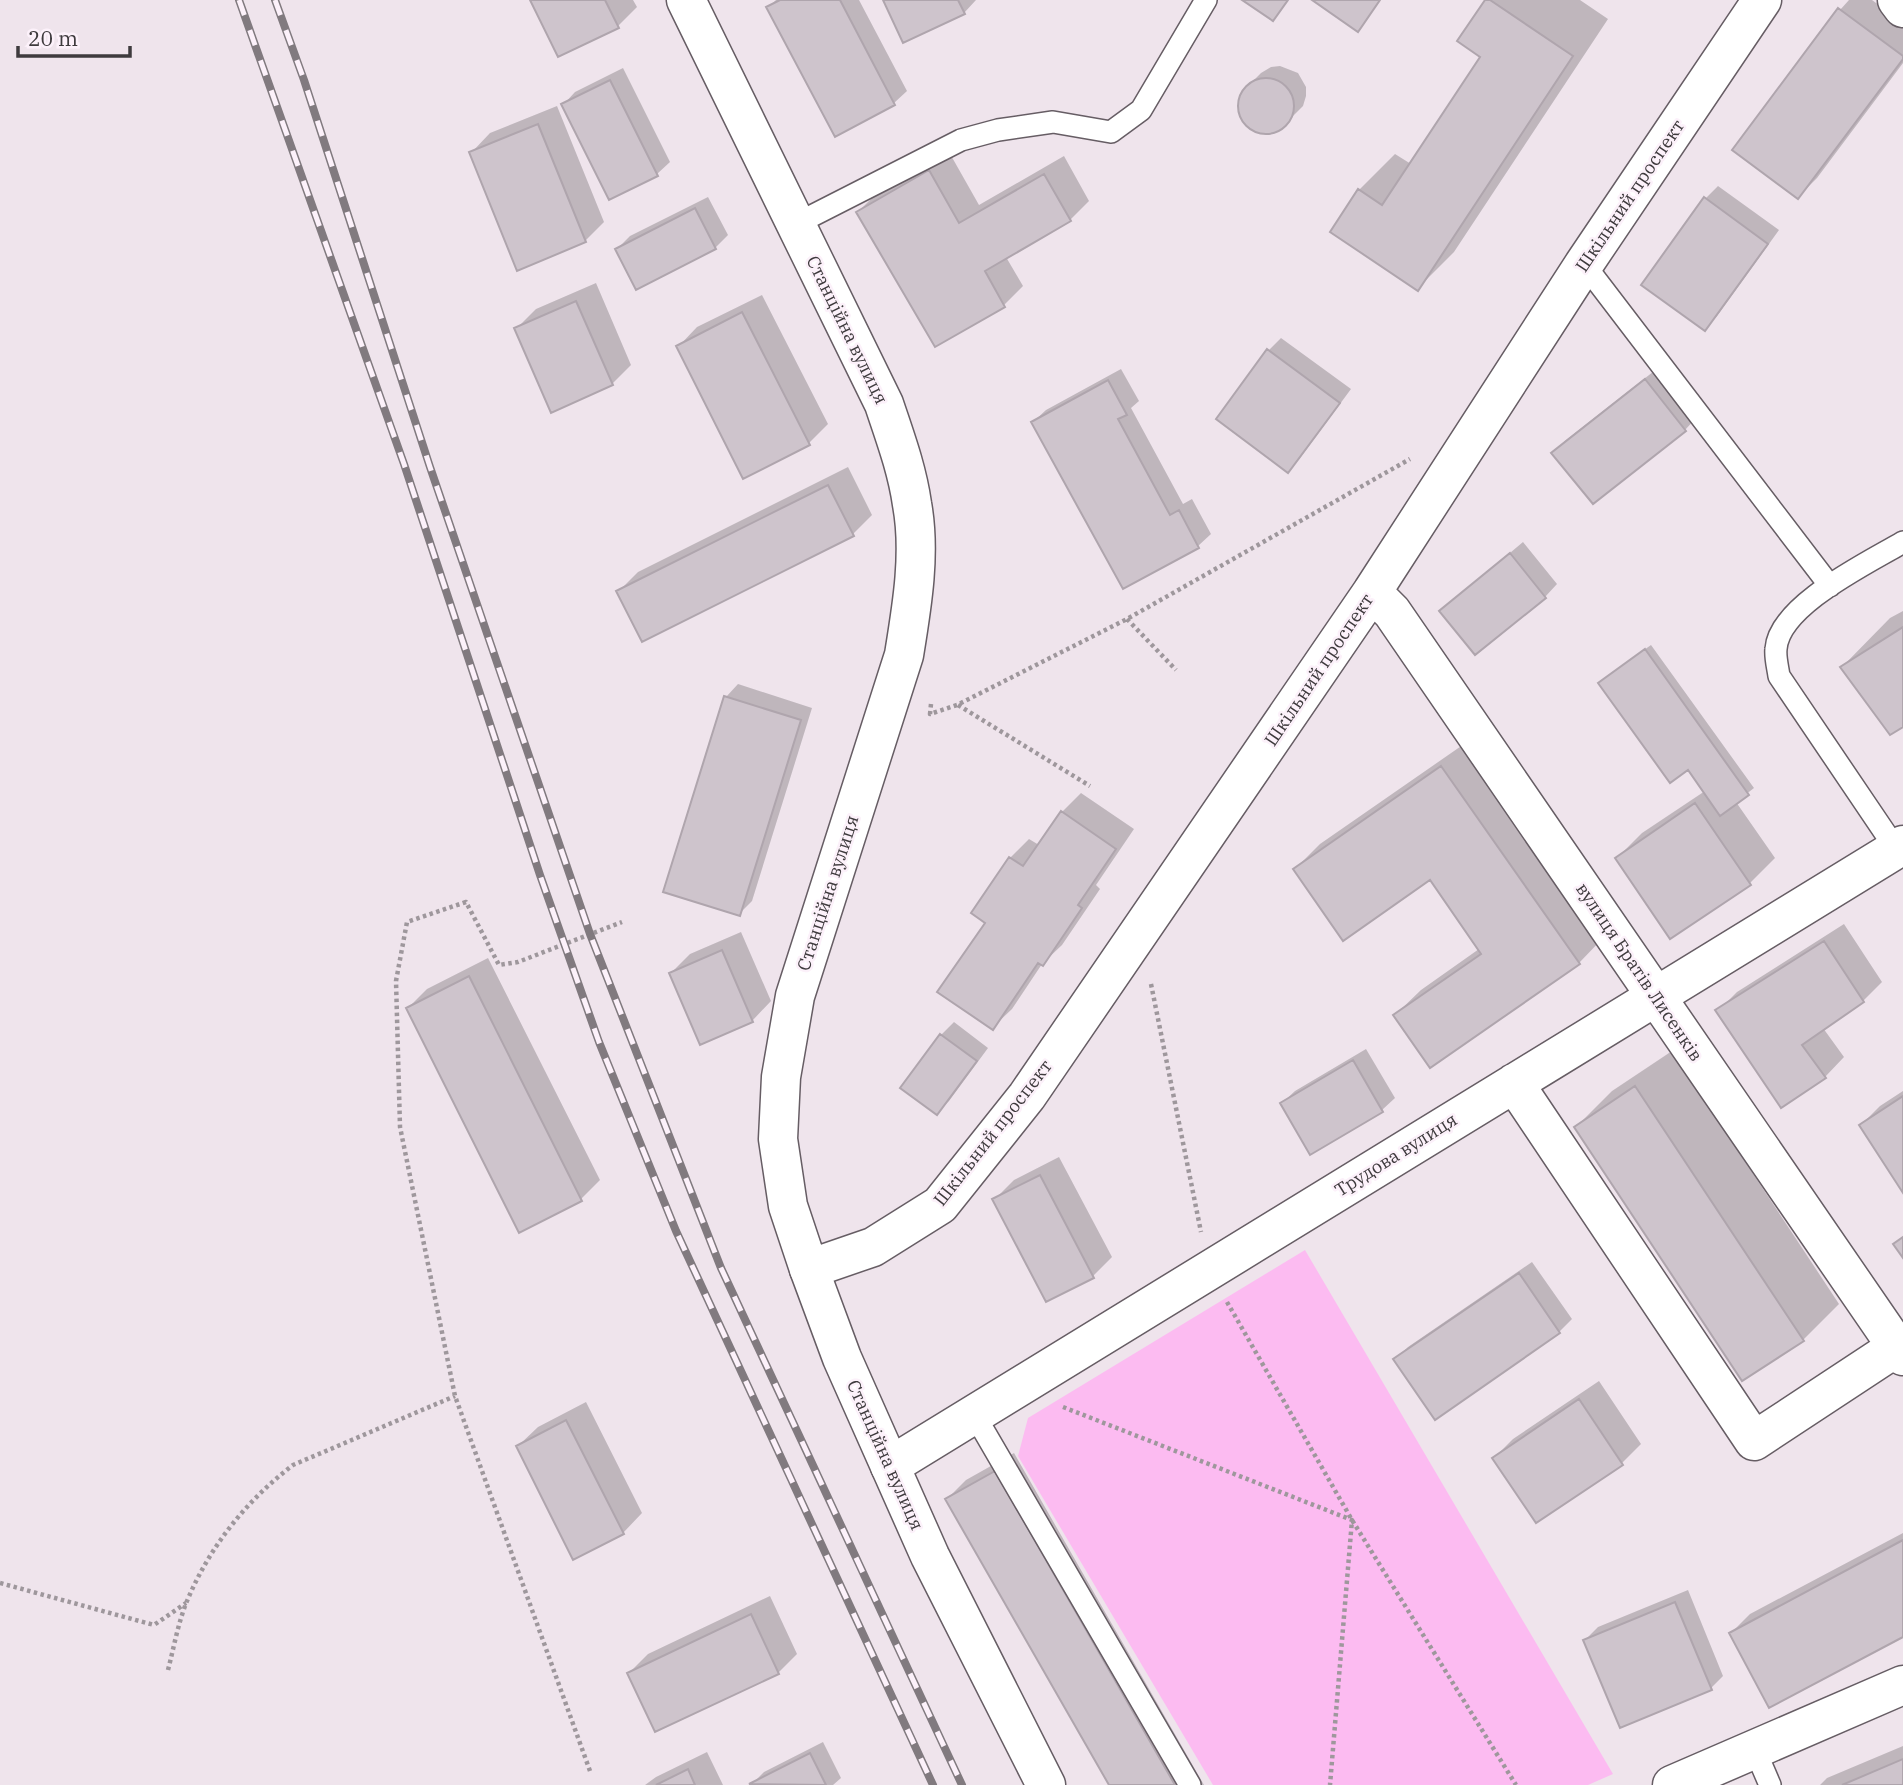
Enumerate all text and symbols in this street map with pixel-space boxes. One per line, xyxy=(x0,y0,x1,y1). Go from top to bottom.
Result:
scale bar xyxy=(18,14,130,58)
text: 20 m xyxy=(28,24,78,52)
street label: Шкільний проспект xyxy=(1570,115,1689,276)
street label: Станційна вулиця xyxy=(802,252,893,408)
street label: Шкільний проспект xyxy=(1259,589,1378,750)
street label: Станційна вулиця xyxy=(792,812,864,973)
street label: вулиця Братів Лисенків xyxy=(1571,878,1708,1065)
street label: Шкільний проспект xyxy=(928,1055,1057,1210)
street label: Трудова вулиця xyxy=(1330,1108,1461,1201)
street label: Станційна вулиця xyxy=(842,1376,929,1534)

